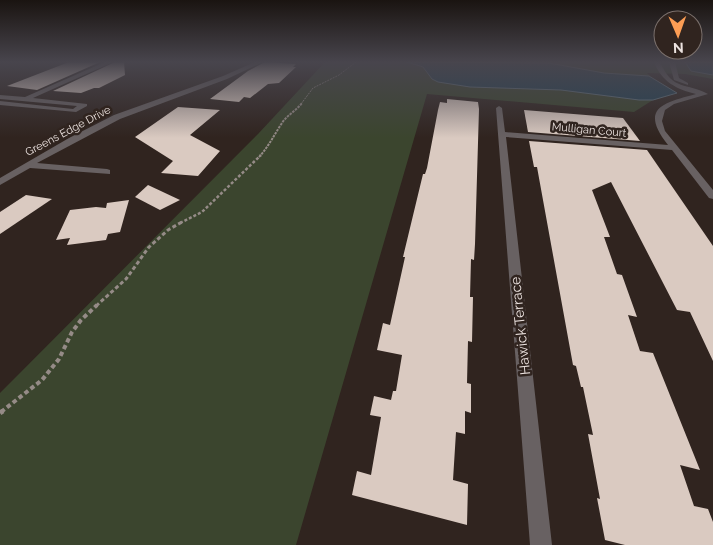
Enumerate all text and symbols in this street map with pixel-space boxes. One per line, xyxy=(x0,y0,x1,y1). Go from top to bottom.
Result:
north arrow xyxy=(653,10,703,60)
text: N xyxy=(673,40,684,56)
street label: Greens Edge Drive xyxy=(23,103,113,159)
street label: Mulligan Court xyxy=(551,120,627,140)
street label: Hawick Terrace xyxy=(507,276,533,376)

